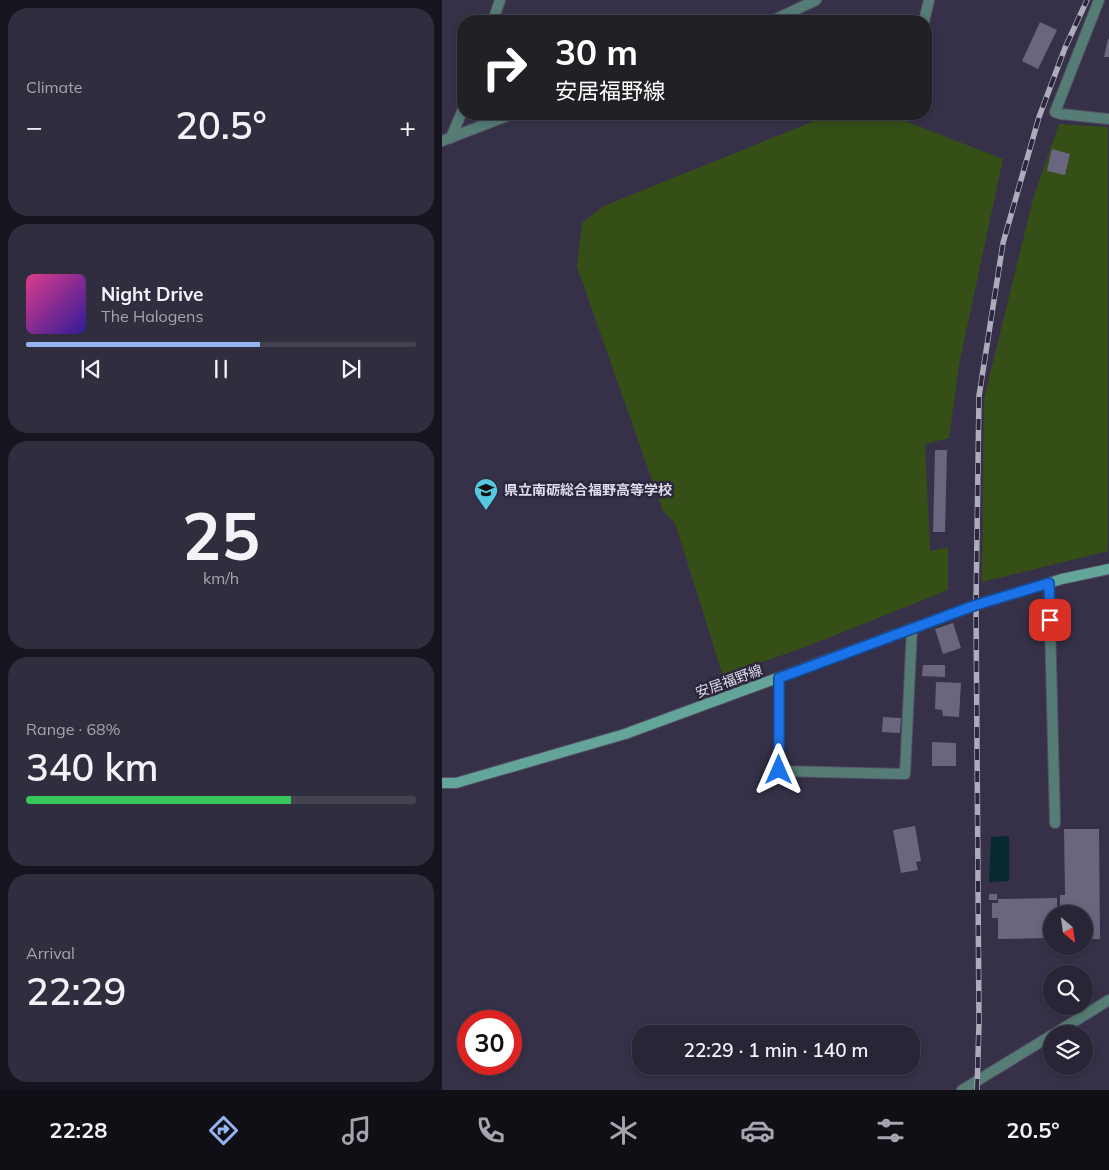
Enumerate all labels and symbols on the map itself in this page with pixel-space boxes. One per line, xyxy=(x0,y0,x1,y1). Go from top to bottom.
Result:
school or university icon: 県立南砺総合福野高等学校 xyxy=(473,477,499,511)
place label: 県立南砺総合福野高等学校 xyxy=(504,481,672,499)
pin xyxy=(1029,599,1071,641)
street label: 安居福野線 xyxy=(693,661,765,701)
position arrow xyxy=(752,743,804,795)
north arrow xyxy=(1043,905,1093,955)
speed limit sign: 30 xyxy=(457,1010,522,1075)

